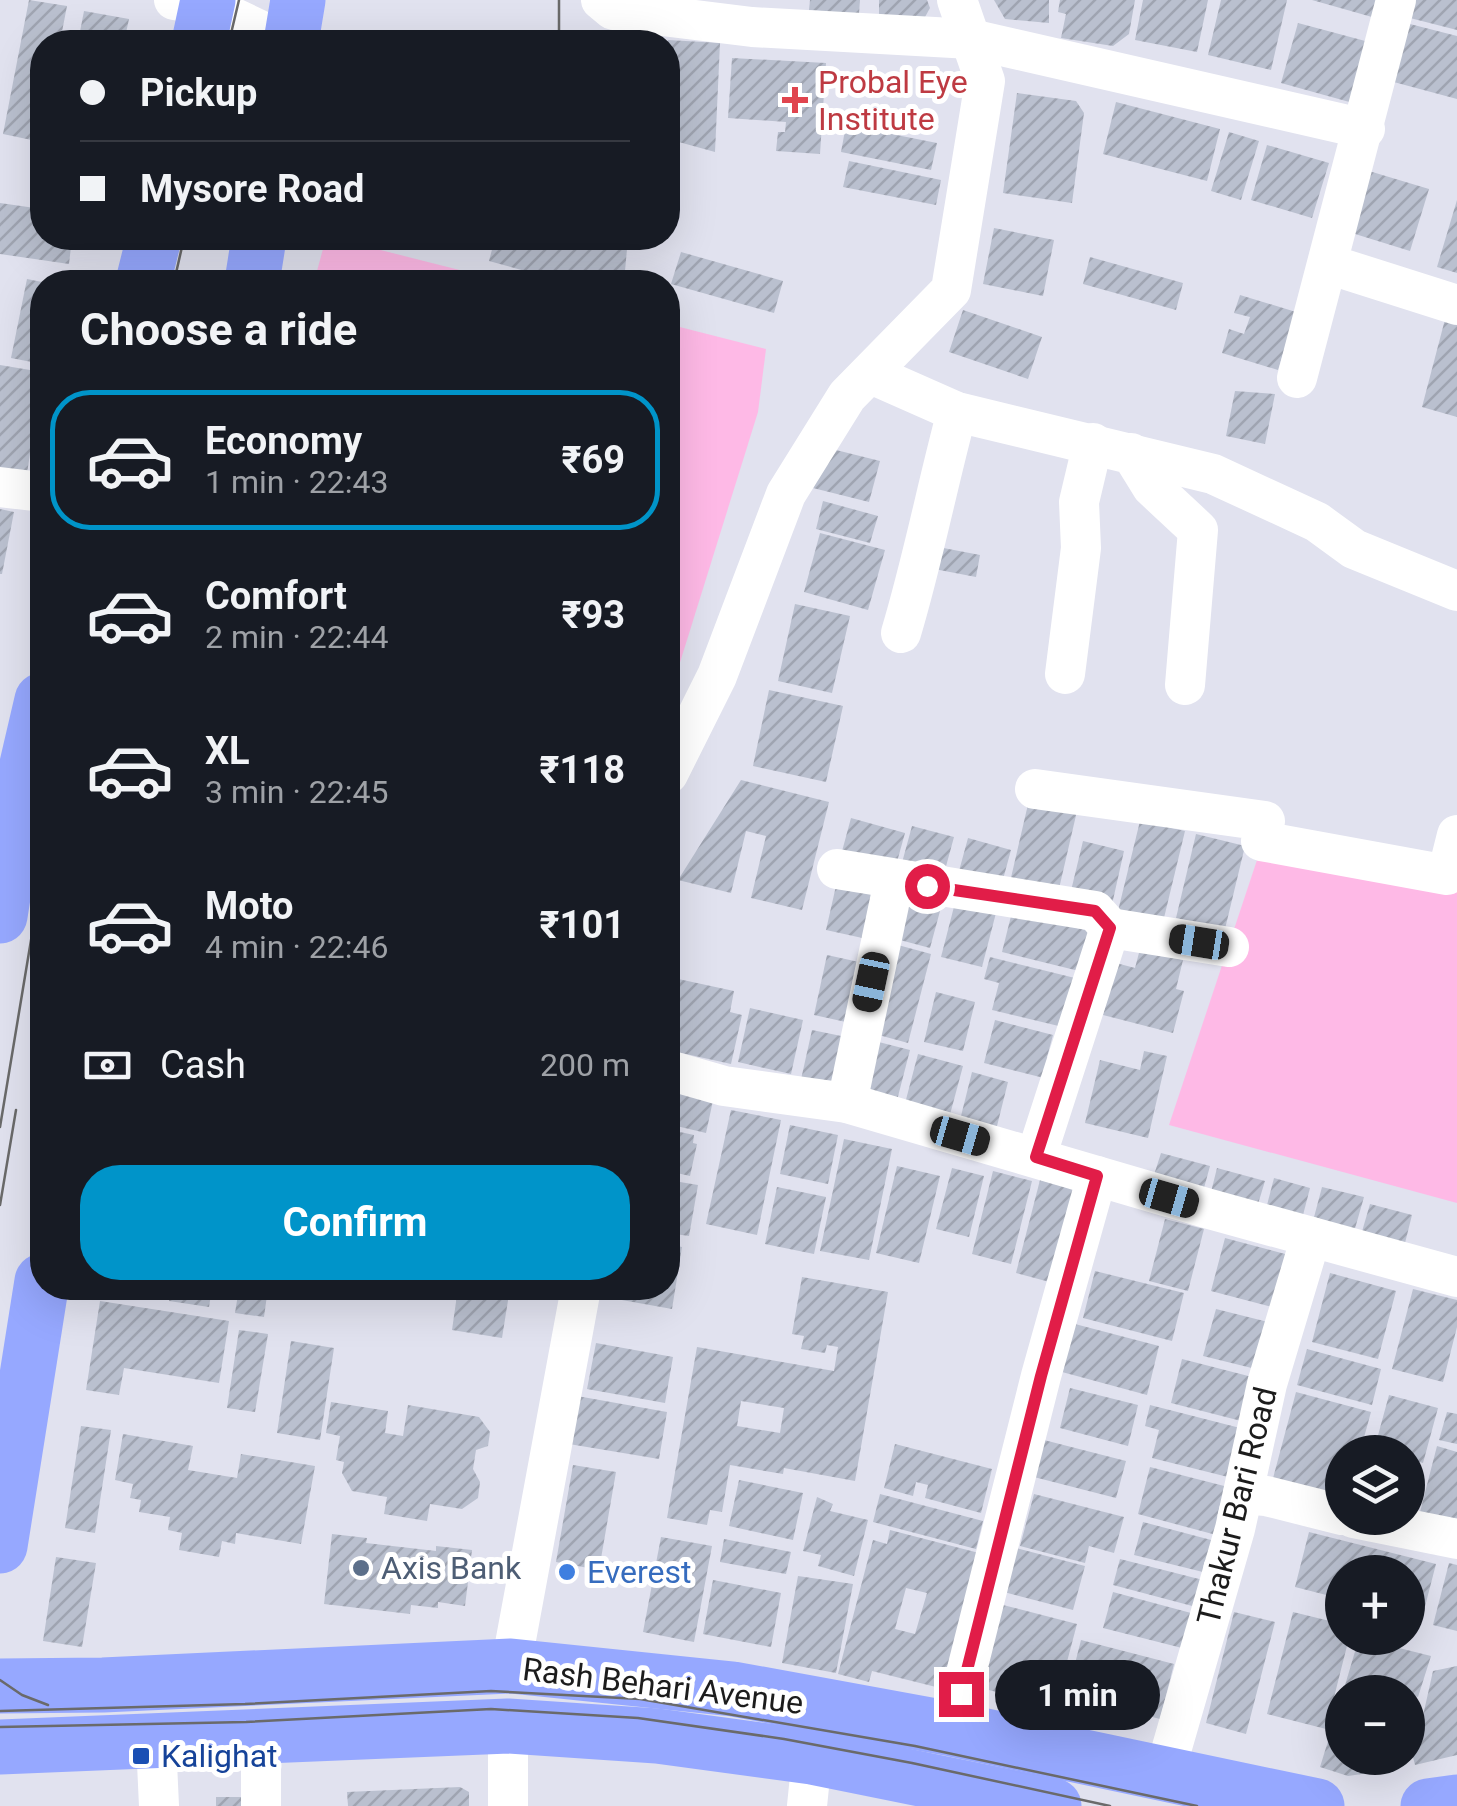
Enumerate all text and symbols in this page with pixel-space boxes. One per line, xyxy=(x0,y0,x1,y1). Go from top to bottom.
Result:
place label: Probal Eye Institute xyxy=(818,63,968,138)
text: Pickup xyxy=(140,71,257,115)
marker: Probal Eye Institute xyxy=(782,87,808,113)
text: Mysore Road xyxy=(140,167,364,211)
text: Choose a ride xyxy=(80,303,357,356)
icon: car xyxy=(85,415,175,505)
text: Economy xyxy=(205,419,362,463)
text: ₹69 xyxy=(561,438,625,482)
text: 1 min · 22:43 xyxy=(205,463,388,501)
icon: car xyxy=(85,570,175,660)
text: Comfort xyxy=(205,574,347,618)
text: ₹93 xyxy=(561,593,625,637)
text: 2 min · 22:44 xyxy=(205,618,388,656)
icon: car xyxy=(85,725,175,815)
text: XL xyxy=(205,729,250,773)
text: ₹118 xyxy=(540,748,625,792)
text: 3 min · 22:45 xyxy=(205,773,388,811)
route start xyxy=(905,864,950,909)
icon: car xyxy=(85,880,175,970)
text: Moto xyxy=(205,884,294,928)
text: ₹101 xyxy=(540,903,625,947)
car xyxy=(1167,922,1231,962)
text: 4 min · 22:46 xyxy=(205,928,388,966)
car xyxy=(850,950,892,1014)
icon: cash xyxy=(80,1038,135,1093)
text: Cash xyxy=(160,1043,246,1087)
text: 200 m xyxy=(540,1046,630,1084)
car xyxy=(927,1113,993,1159)
button: Confirm xyxy=(80,1165,630,1280)
car xyxy=(1136,1175,1202,1221)
street label: Thakur Bari Road xyxy=(1189,1383,1285,1629)
map controls xyxy=(1325,1435,1425,1775)
button: layers xyxy=(1325,1435,1425,1535)
place label: Axis Bank xyxy=(381,1549,522,1587)
place label: Everest xyxy=(587,1553,692,1591)
button: + xyxy=(1325,1555,1425,1655)
marker: Axis Bank xyxy=(350,1557,372,1579)
marker: Everest xyxy=(556,1561,578,1583)
street label: Rash Behari Avenue xyxy=(521,1650,805,1722)
callout: 1 min xyxy=(996,1659,1161,1729)
route end xyxy=(939,1672,984,1717)
button: − xyxy=(1325,1675,1425,1775)
text: 1 min xyxy=(1037,1676,1118,1714)
place label: Kalighat xyxy=(161,1737,278,1775)
marker: Kalighat xyxy=(130,1745,152,1767)

